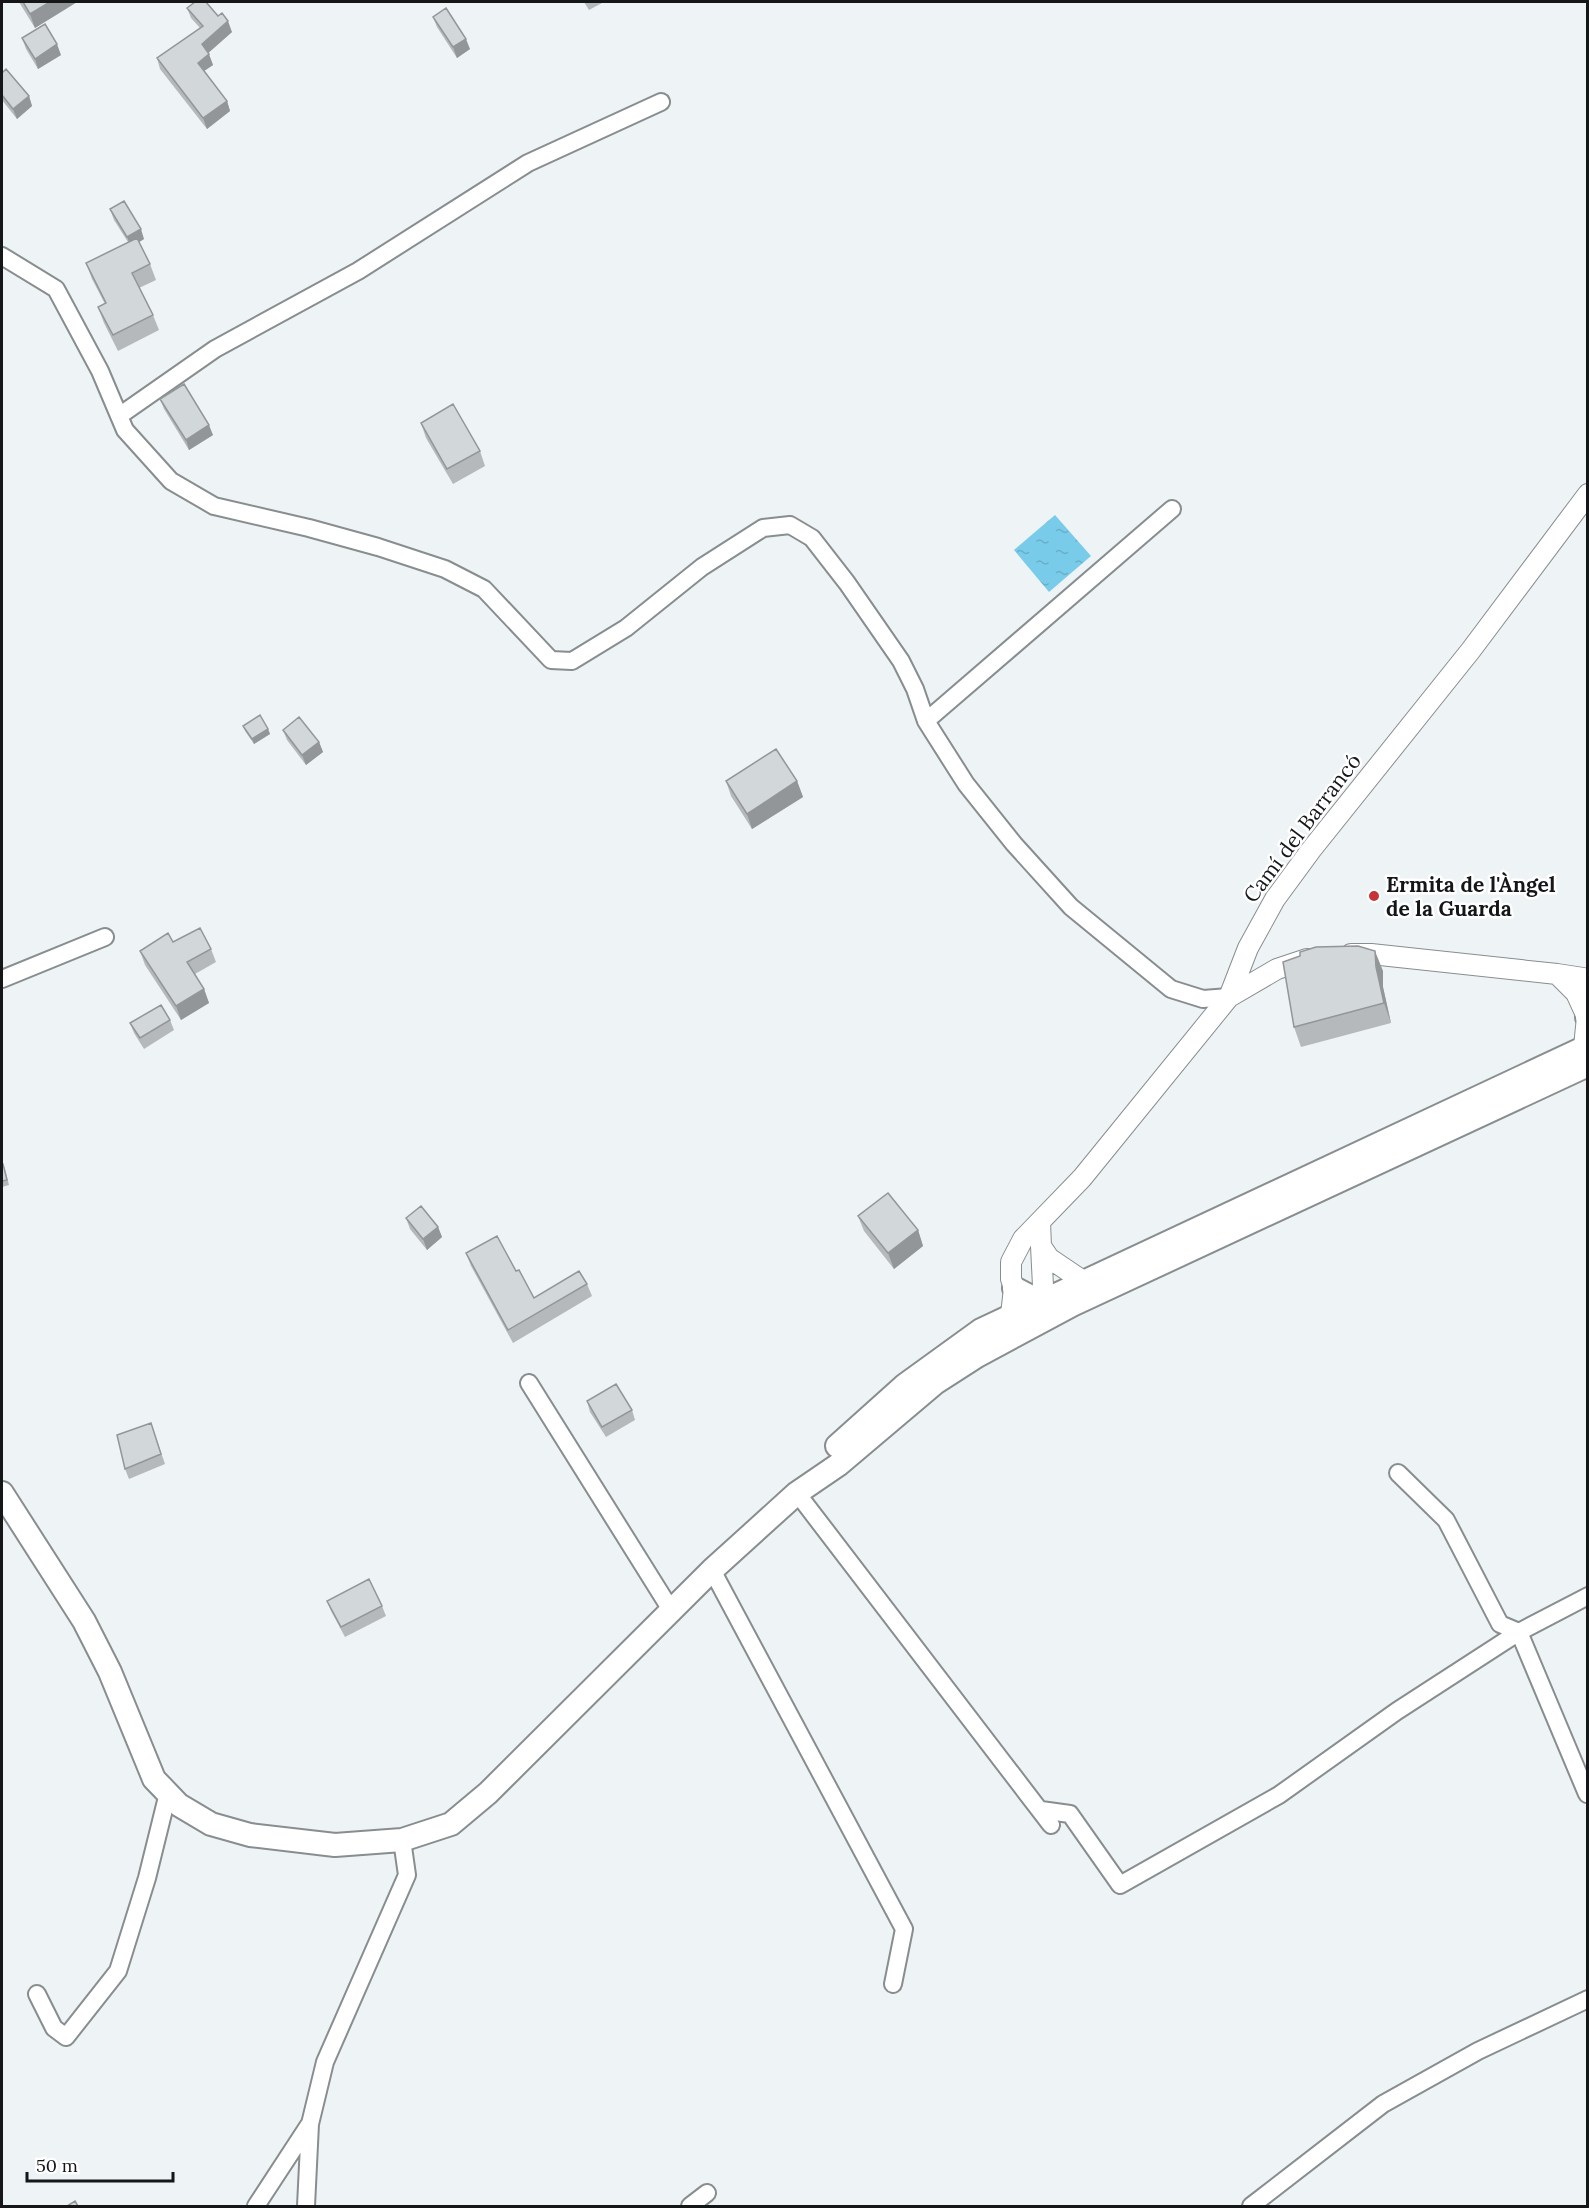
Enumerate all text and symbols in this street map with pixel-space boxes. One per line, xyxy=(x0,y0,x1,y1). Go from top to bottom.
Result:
street label: Camí del Barrancó xyxy=(1237,748,1367,908)
place label: Ermita de l'Àngel de la Guarda xyxy=(1386,871,1556,922)
marker: Ermita de l'Àngel de la Guarda xyxy=(1367,889,1381,903)
scale bar xyxy=(27,2145,172,2183)
text: 50 m xyxy=(36,2154,78,2177)

